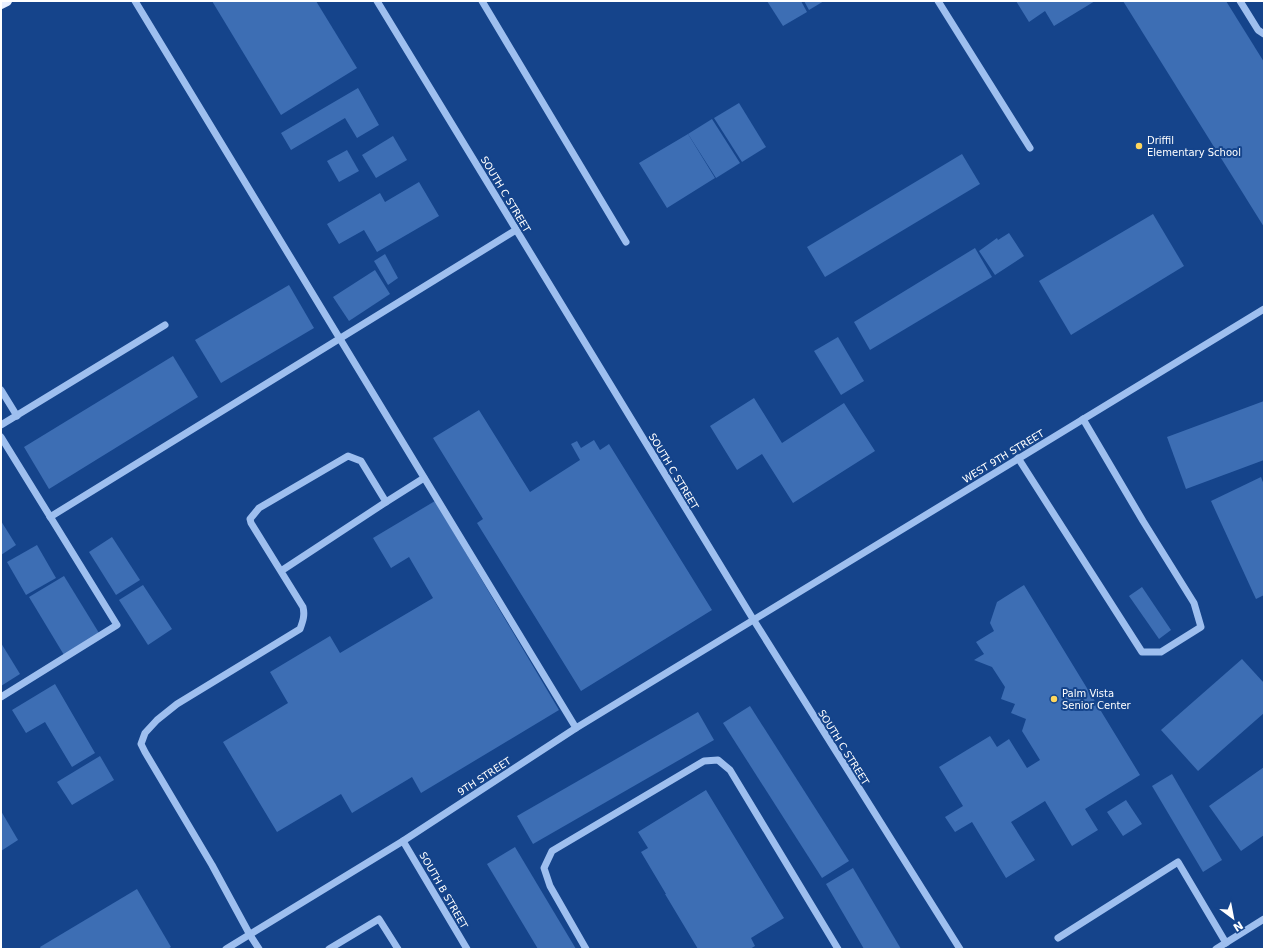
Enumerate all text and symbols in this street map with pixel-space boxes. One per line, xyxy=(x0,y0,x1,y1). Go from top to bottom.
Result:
place label: Driffil Elementary School xyxy=(1147,135,1241,158)
marker: Driffil Elementary School xyxy=(1134,141,1144,151)
street label: SOUTH C STREET xyxy=(479,154,533,235)
street label: WEST 9TH STREET xyxy=(960,427,1047,485)
street label: SOUTH C STREET xyxy=(647,431,701,512)
place label: Palm Vista Senior Center xyxy=(1062,688,1132,711)
marker: Palm Vista Senior Center xyxy=(1049,694,1059,704)
street label: SOUTH C STREET xyxy=(816,708,872,788)
street label: 9TH STREET xyxy=(456,755,514,798)
street label: SOUTH B STREET xyxy=(417,850,470,931)
north arrow xyxy=(1213,898,1253,938)
text: N xyxy=(1231,918,1245,934)

